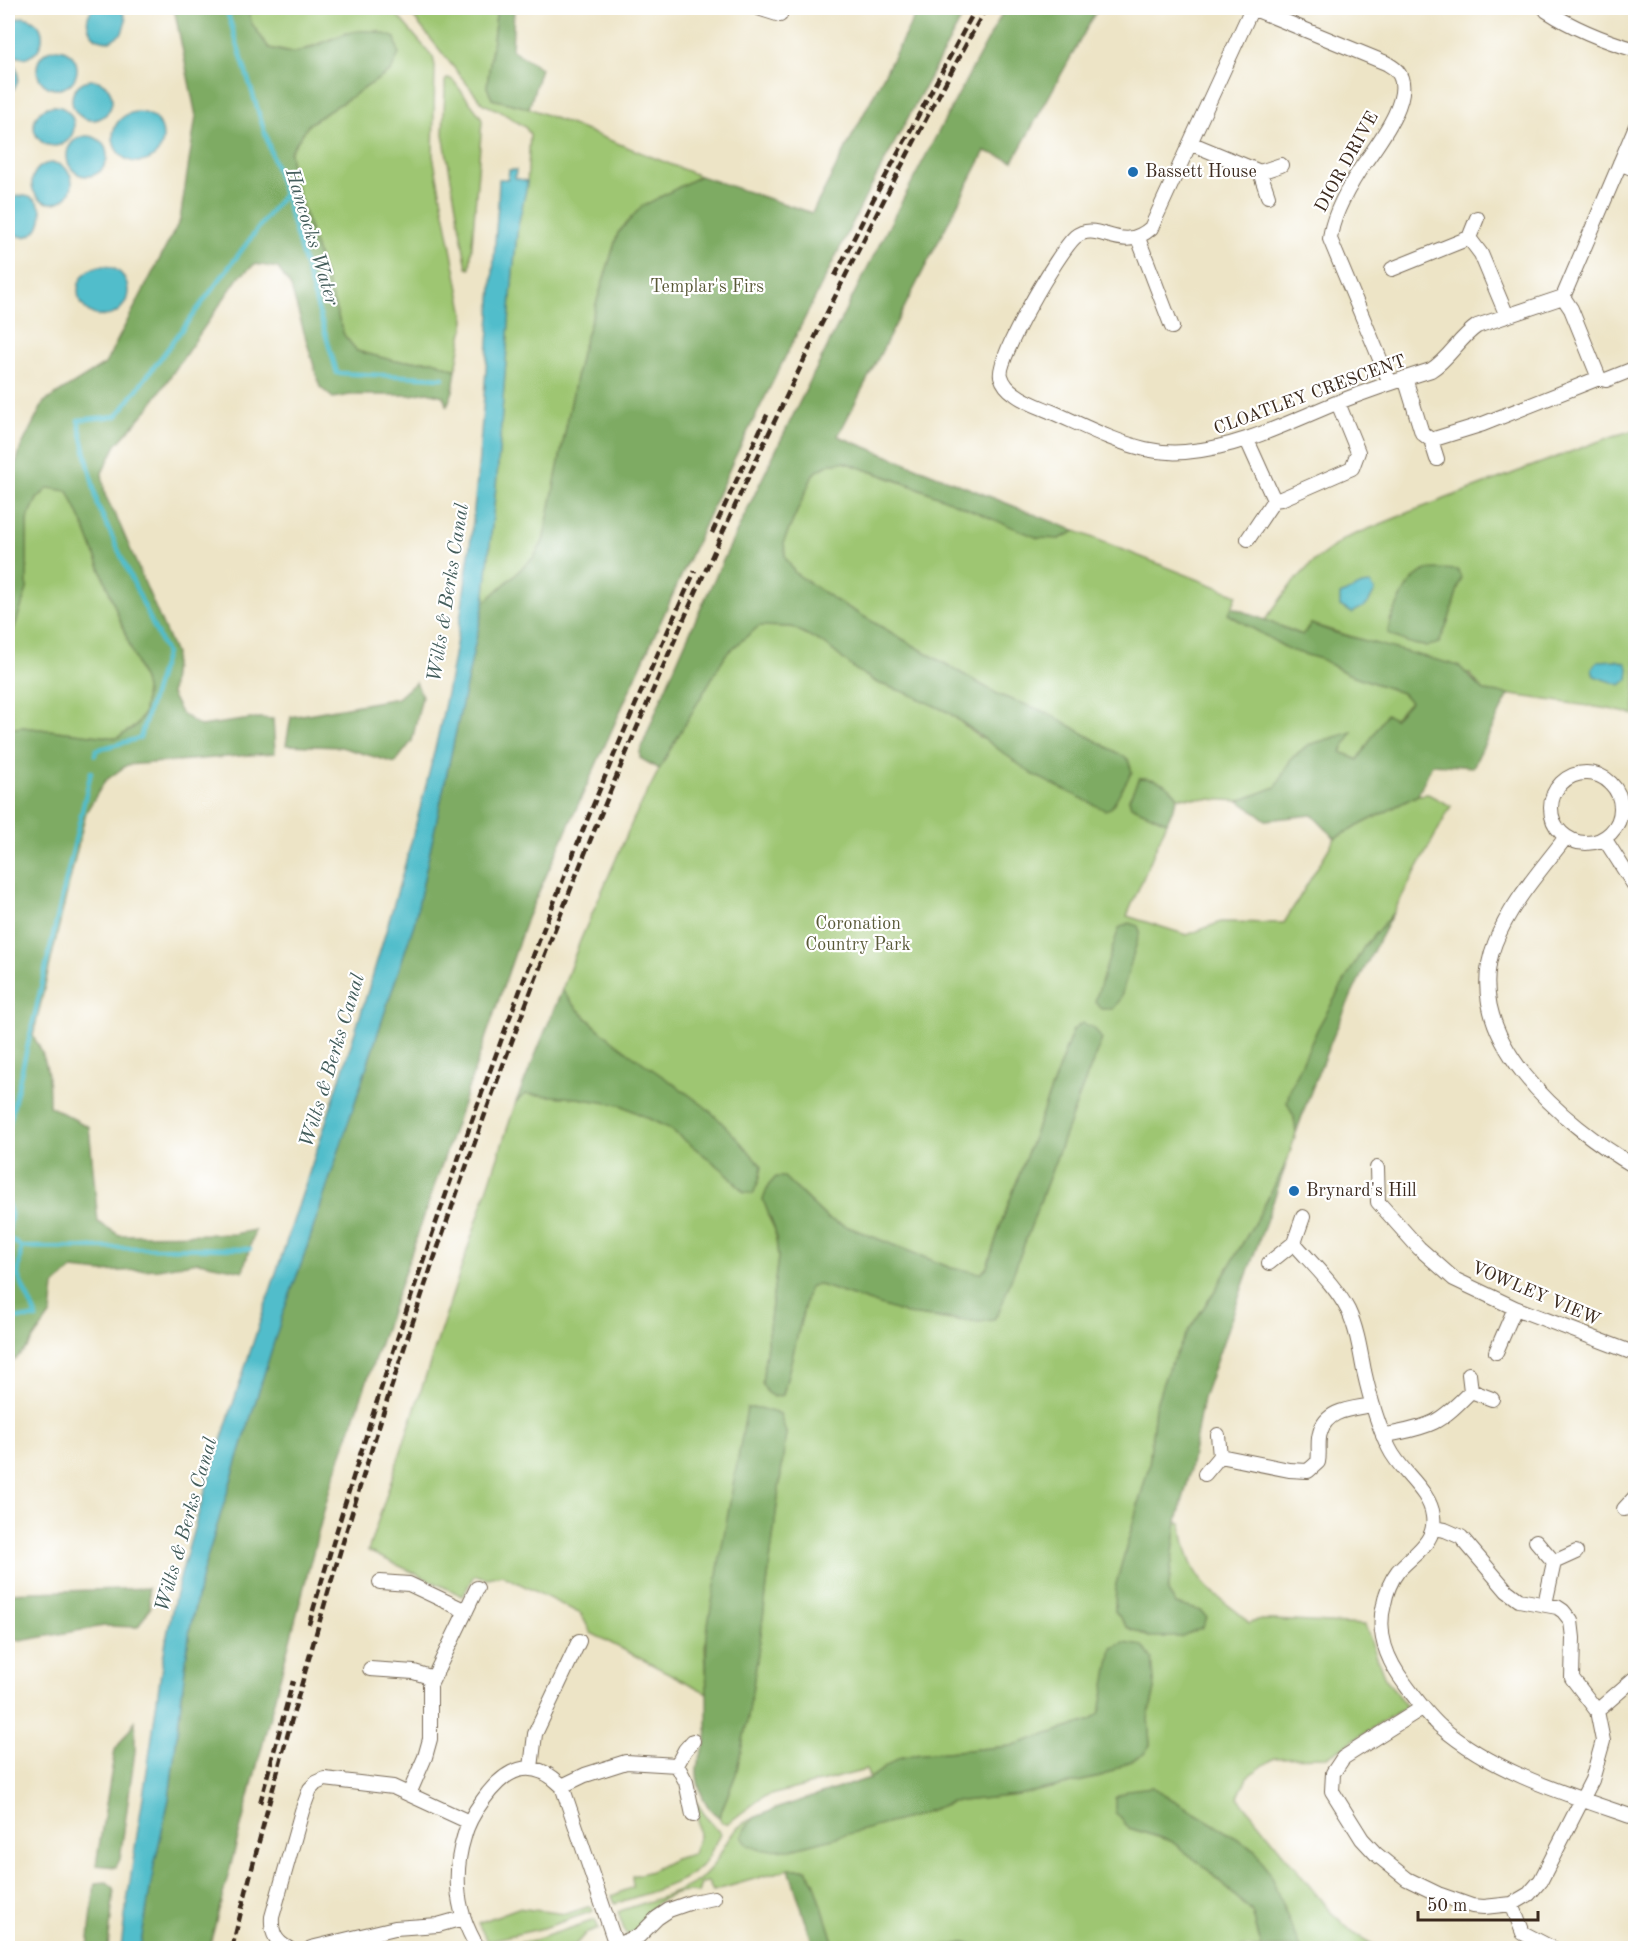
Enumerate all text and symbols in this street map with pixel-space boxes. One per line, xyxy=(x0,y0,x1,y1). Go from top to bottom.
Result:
street label: DIOR DRIVE xyxy=(1312,109,1382,215)
place label: Bassett House xyxy=(1145,163,1257,181)
water label: Hancocks Water xyxy=(280,165,341,308)
marker: Bassett House xyxy=(1126,165,1140,179)
park label: Templar's Firs xyxy=(650,278,764,296)
street label: CLOATLEY CRESCENT xyxy=(1212,352,1408,438)
water label: Wilts & Berks Canal xyxy=(425,502,473,684)
park label: Coronation Country Park xyxy=(805,915,911,954)
water label: Wilts & Berks Canal xyxy=(297,971,369,1150)
place label: Brynard's Hill xyxy=(1306,1182,1417,1200)
marker: Brynard's Hill xyxy=(1287,1184,1301,1198)
street label: VOWLEY VIEW xyxy=(1469,1259,1603,1329)
water label: Wilts & Berks Canal xyxy=(152,1435,222,1615)
scale bar xyxy=(1418,1884,1538,1922)
text: 50 m xyxy=(1427,1897,1467,1915)

